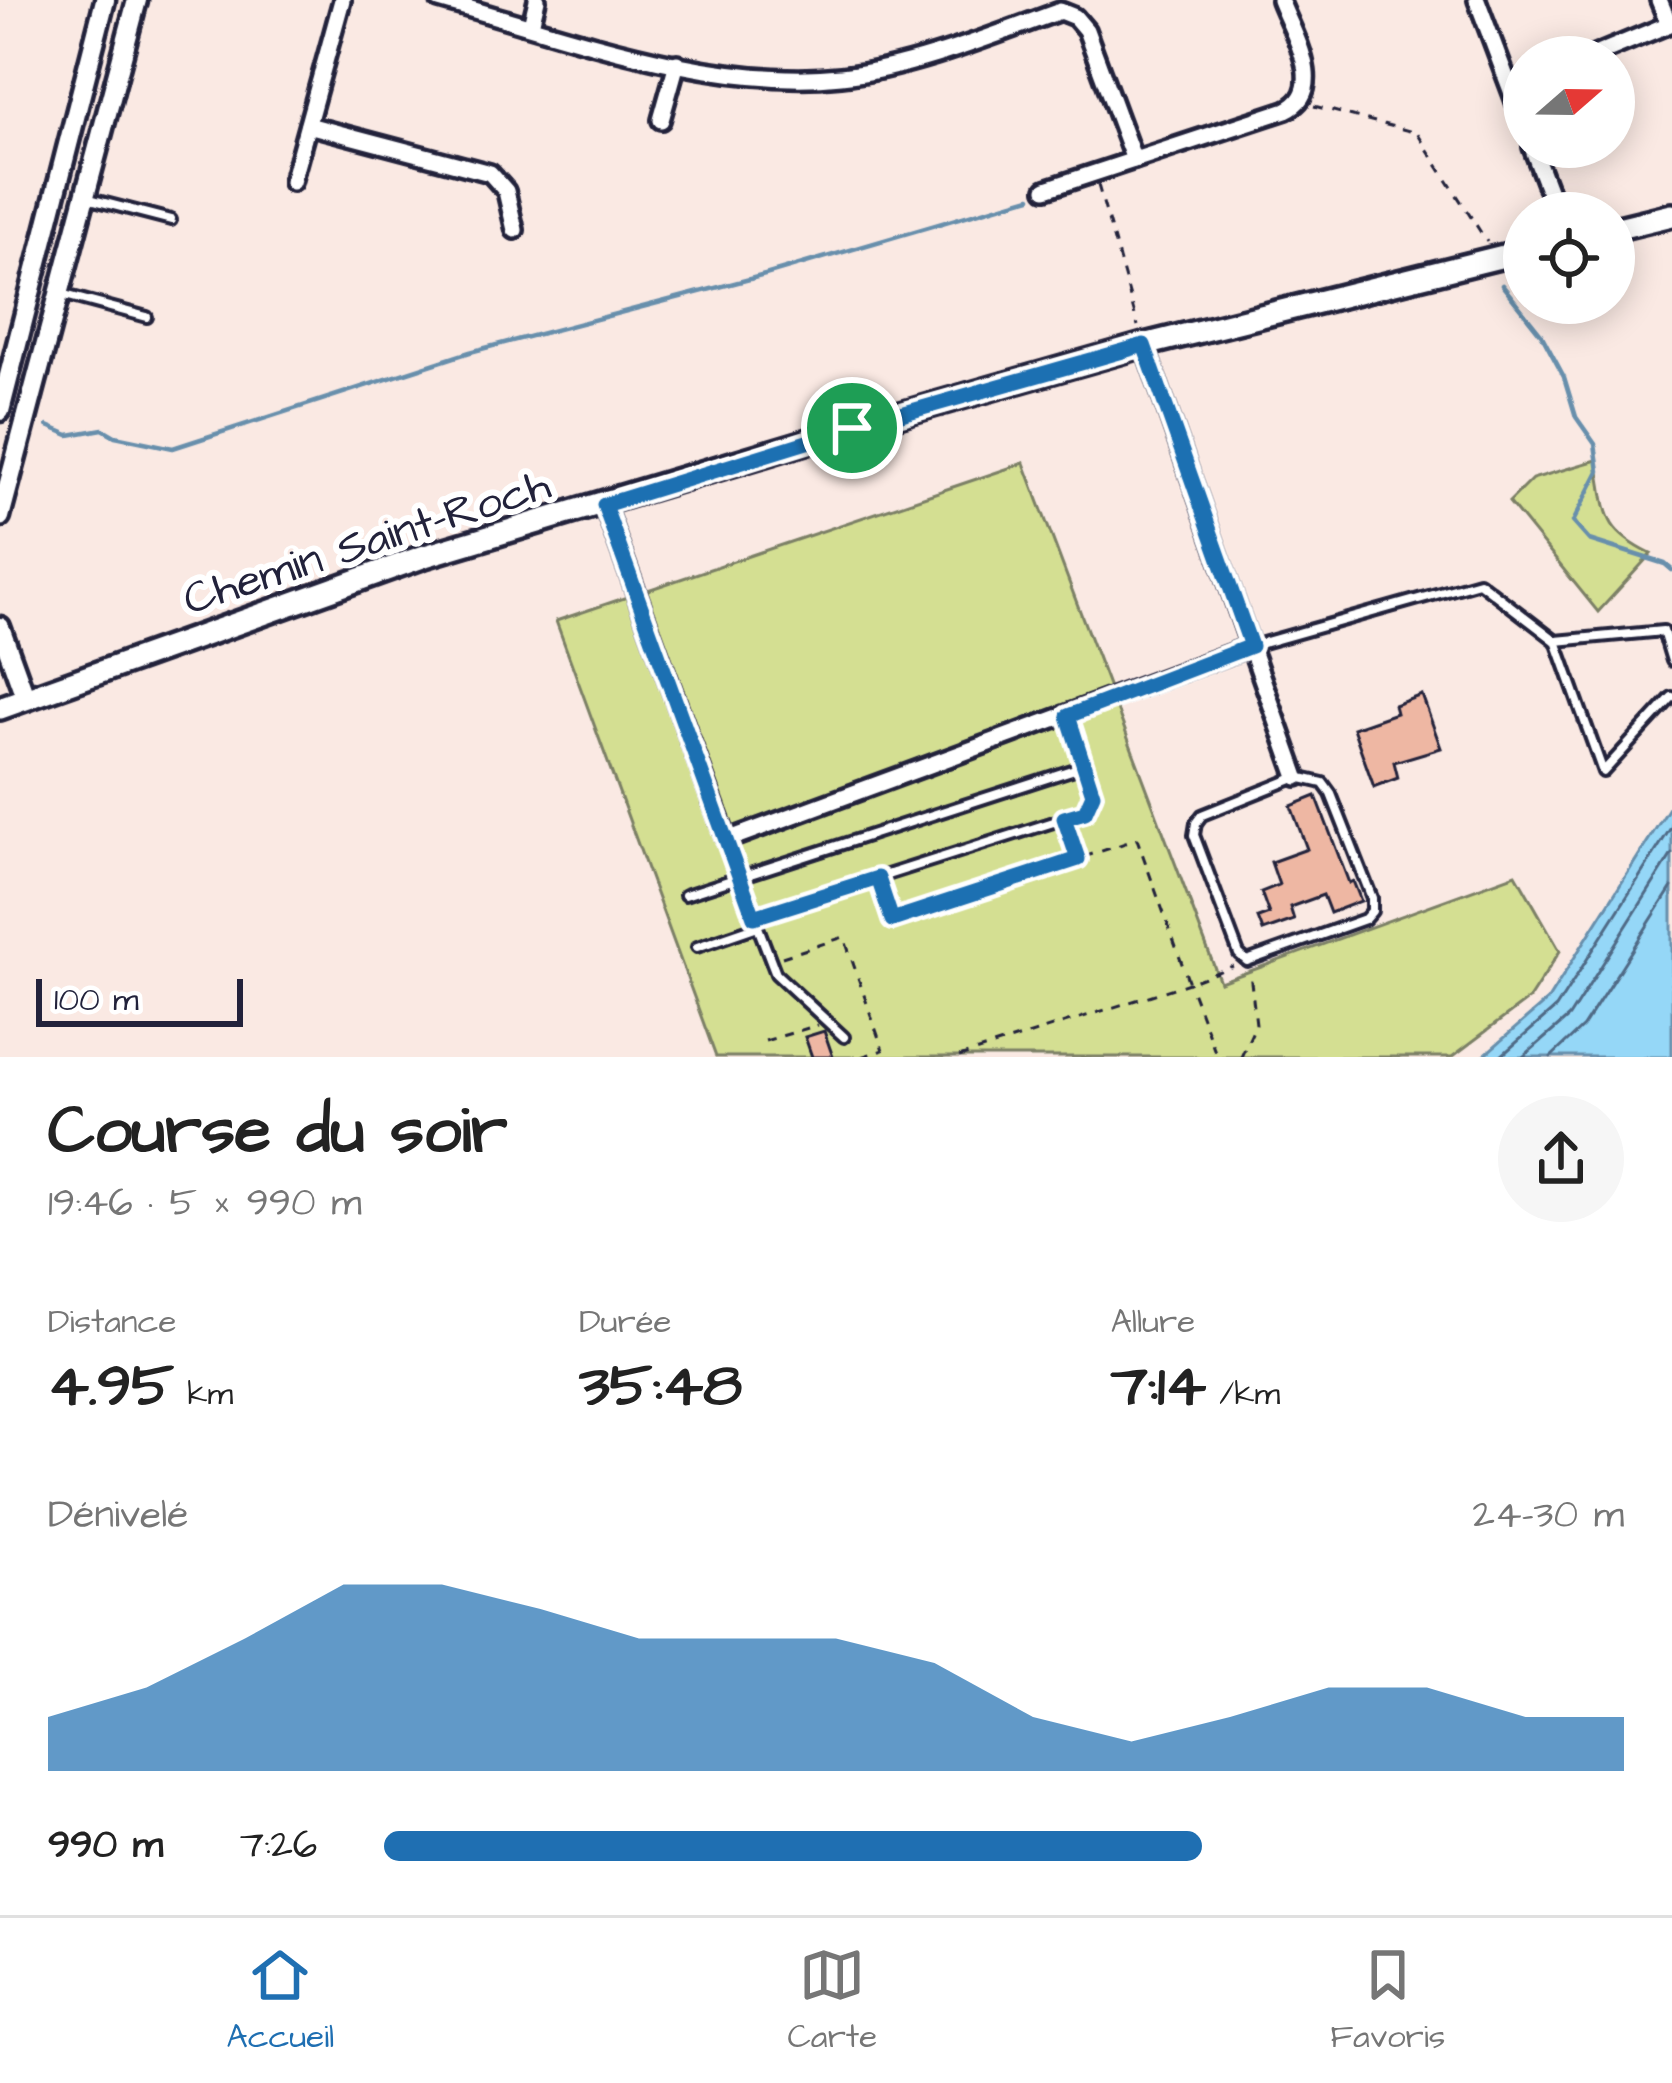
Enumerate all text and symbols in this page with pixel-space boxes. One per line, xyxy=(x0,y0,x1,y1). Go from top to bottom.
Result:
north arrow xyxy=(1503,36,1635,168)
map controls xyxy=(1503,36,1635,324)
button: locate xyxy=(1503,192,1635,324)
pin xyxy=(801,377,903,479)
icon: arrive xyxy=(819,395,885,461)
street label: Chemin Saint-Roch xyxy=(176,454,558,631)
scale bar xyxy=(36,973,243,1026)
text: 100 m xyxy=(54,977,139,1023)
text: Course du soir xyxy=(48,1086,508,1178)
button: share xyxy=(1498,1096,1624,1222)
text: 19:46 · 5 × 990 m xyxy=(48,1177,362,1231)
text: Distance xyxy=(48,1299,176,1345)
text: Durée xyxy=(579,1299,671,1345)
text: Allure xyxy=(1111,1299,1195,1345)
text: 4.95 xyxy=(48,1345,174,1428)
text: 35:48 xyxy=(579,1345,742,1428)
text: 7:14 xyxy=(1111,1345,1206,1428)
text: km xyxy=(174,1371,233,1417)
text: /km xyxy=(1206,1371,1280,1417)
text: Dénivelé xyxy=(48,1489,188,1543)
text: 24–30 m xyxy=(1473,1489,1624,1543)
text: 990 m xyxy=(48,1819,163,1873)
text: 7:26 xyxy=(240,1819,317,1873)
tab: Accueil xyxy=(227,1942,334,2060)
tab: Carte xyxy=(788,1942,877,2060)
tab: Favoris xyxy=(1330,1942,1445,2060)

